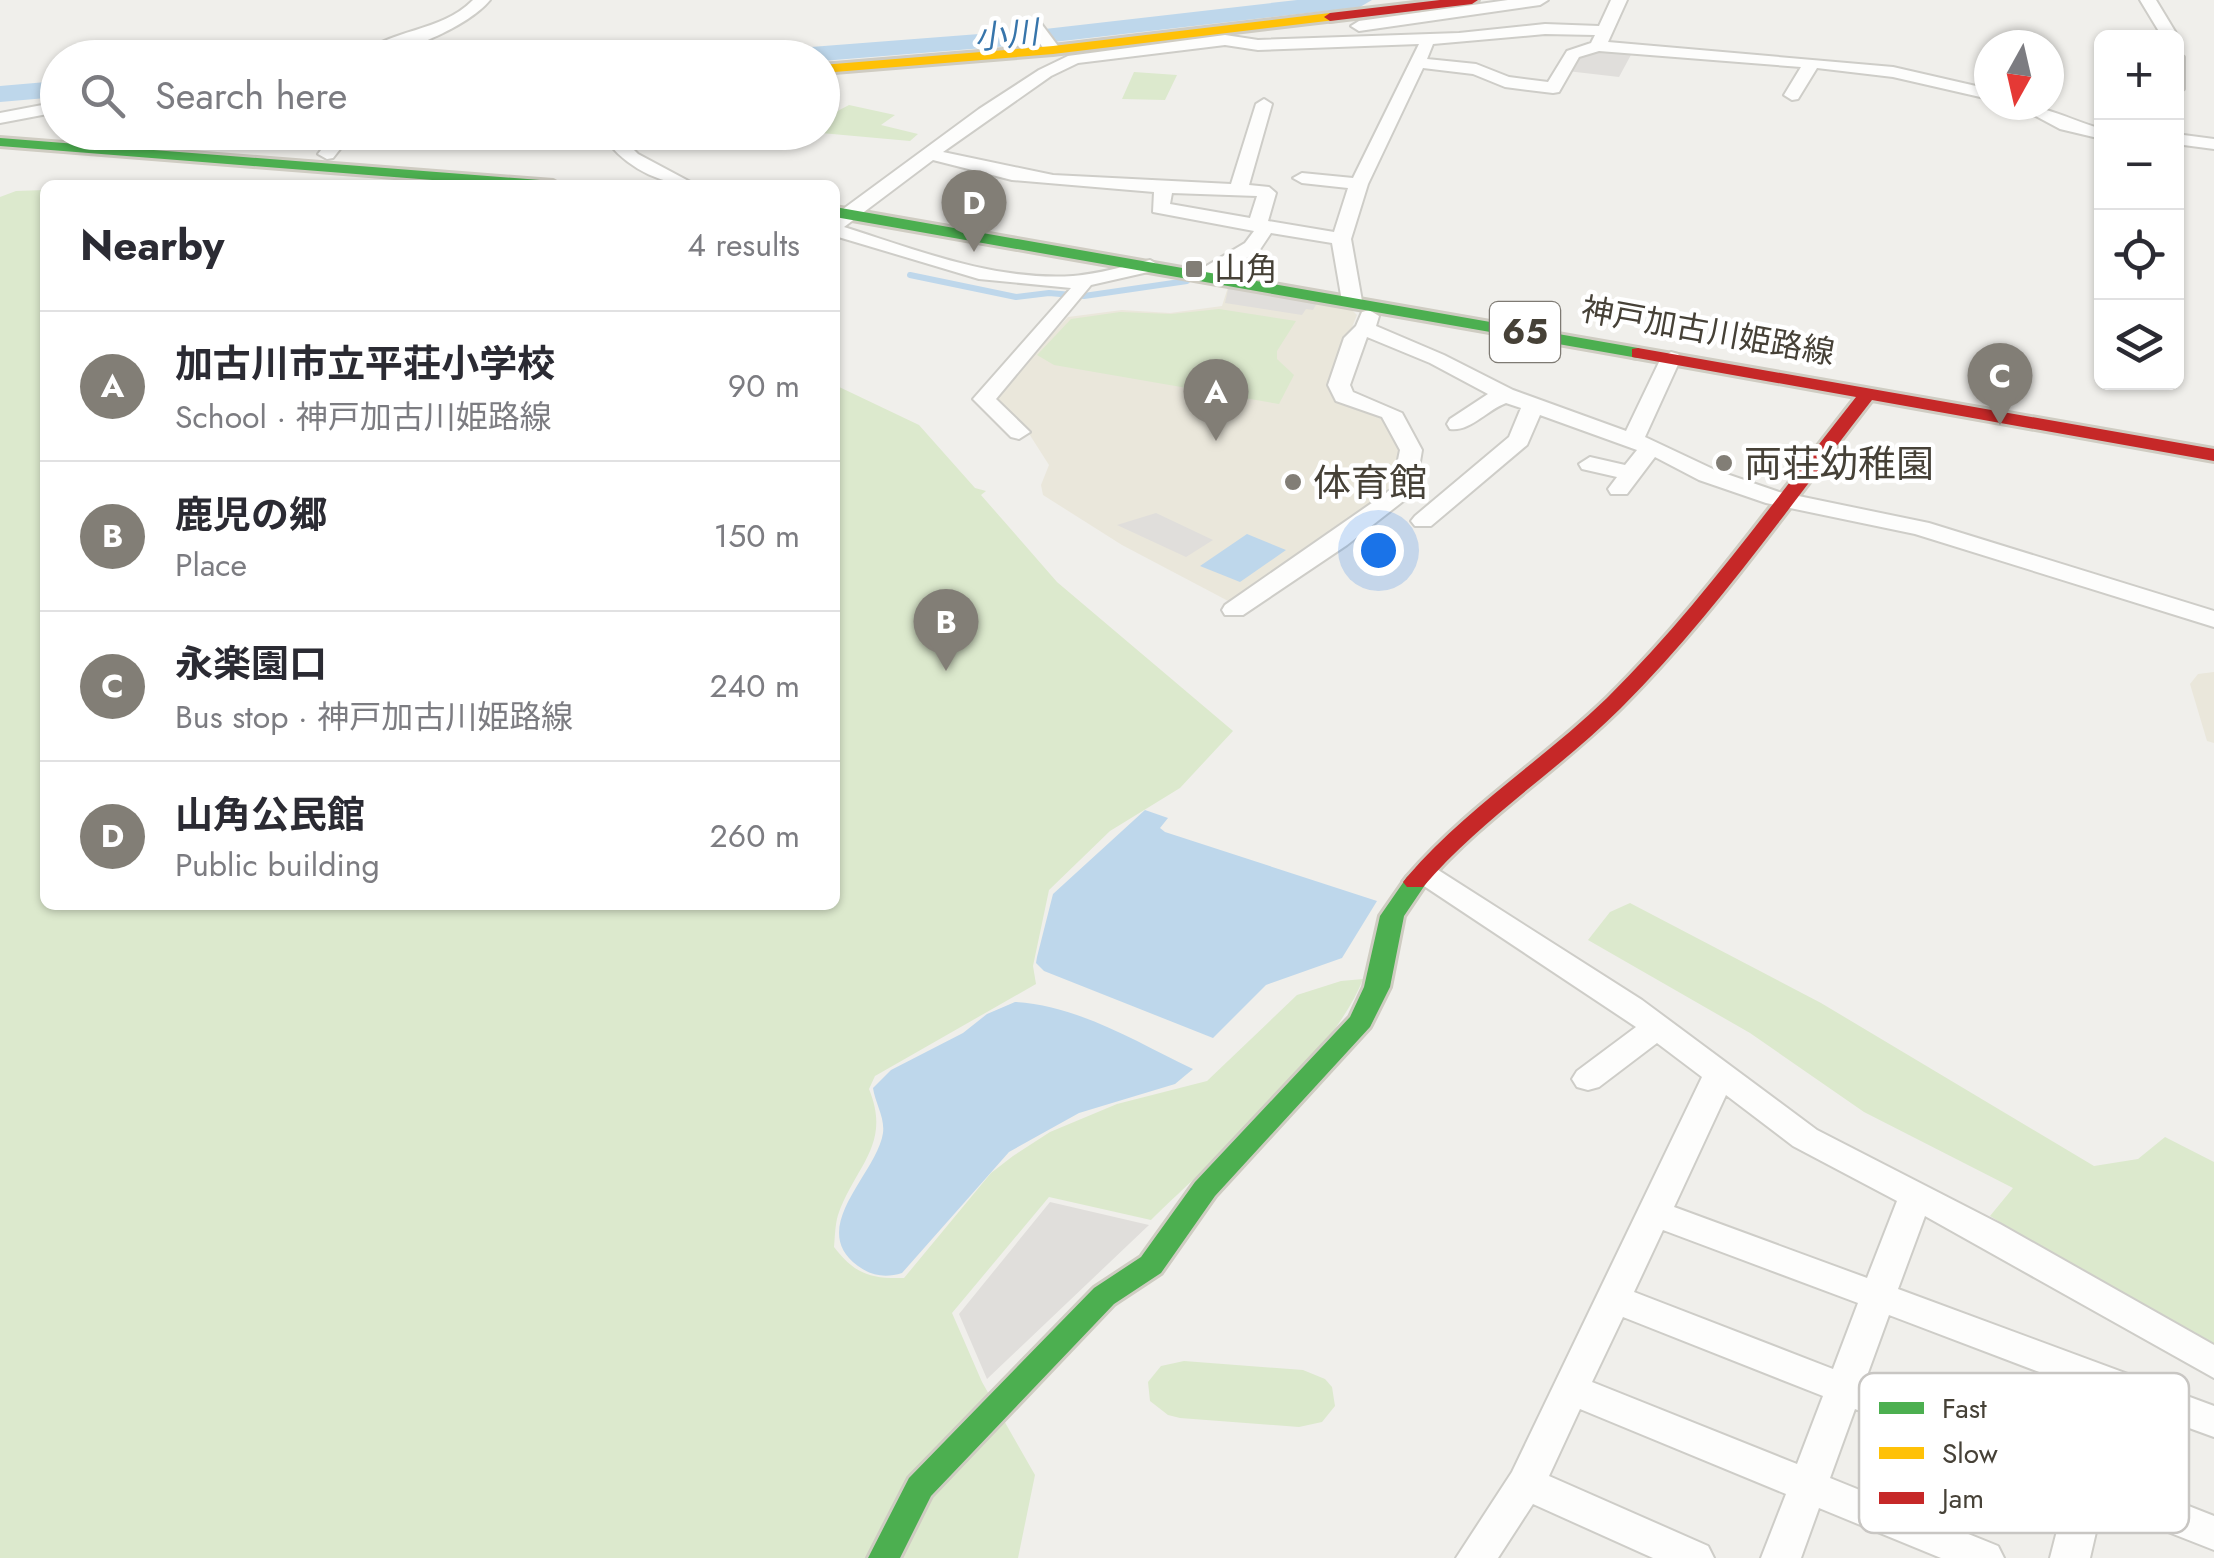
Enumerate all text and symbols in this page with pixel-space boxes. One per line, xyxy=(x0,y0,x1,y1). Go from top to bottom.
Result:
water label: 小川 xyxy=(972,8,1043,61)
north arrow xyxy=(1974,30,2064,120)
map controls xyxy=(2094,30,2184,390)
button: + xyxy=(2094,30,2184,120)
search box xyxy=(40,40,840,150)
icon: search xyxy=(75,68,130,123)
text: Search here xyxy=(155,68,347,123)
button: − xyxy=(2094,120,2184,210)
pin: D xyxy=(942,170,1006,252)
button: locate xyxy=(2094,210,2184,300)
text: Nearby xyxy=(80,215,224,276)
text: 4 results xyxy=(687,222,800,268)
place label: 山角 xyxy=(1214,246,1278,292)
marker: 山角 xyxy=(1183,258,1205,280)
street label: 神戸加古川姫路線 xyxy=(1578,286,1838,376)
button: layers xyxy=(2094,300,2184,390)
road number: 65 xyxy=(1490,302,1560,362)
text: 加古川市立平荘小学校 xyxy=(175,336,555,391)
pin: C xyxy=(1968,342,2032,425)
pin: A xyxy=(1184,358,1248,441)
text: A xyxy=(101,363,124,409)
text: 90 m xyxy=(728,363,800,409)
text: School · 神戸加古川姫路線 xyxy=(175,394,552,440)
place label: 両荘幼稚園 xyxy=(1744,436,1934,491)
marker: 両荘幼稚園 xyxy=(1713,452,1735,474)
place label: 体育館 xyxy=(1313,455,1427,510)
marker: 体育館 xyxy=(1282,471,1304,493)
text: 鹿児の郷 xyxy=(175,487,327,542)
text: B xyxy=(102,513,123,559)
text: 150 m xyxy=(714,513,800,559)
your location xyxy=(1353,525,1404,576)
text: Place xyxy=(175,542,247,588)
pin: B xyxy=(914,588,978,671)
text: 永楽園口 xyxy=(175,636,327,691)
text: C xyxy=(101,663,124,709)
text: 240 m xyxy=(709,663,800,709)
text: Bus stop · 神戸加古川姫路線 xyxy=(175,694,573,740)
text: 山角公民館 xyxy=(175,787,365,842)
text: D xyxy=(101,813,124,859)
text: 260 m xyxy=(710,813,800,859)
text: Public building xyxy=(175,842,380,888)
legend xyxy=(1859,1373,2189,1533)
text: Fast xyxy=(1942,1388,1987,1429)
text: Slow xyxy=(1942,1433,1998,1474)
text: Jam xyxy=(1938,1478,1984,1519)

